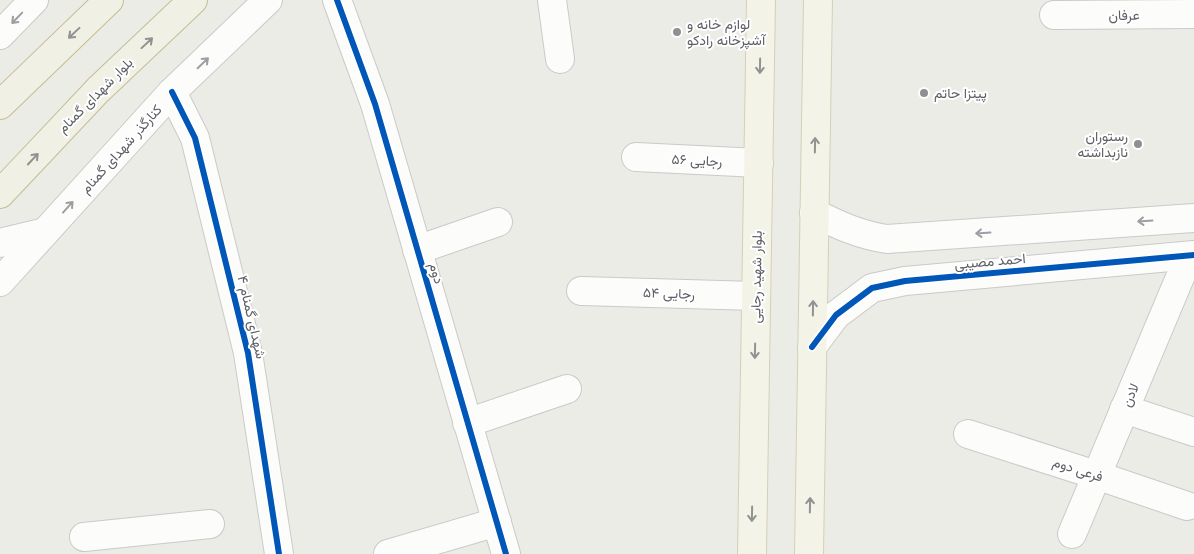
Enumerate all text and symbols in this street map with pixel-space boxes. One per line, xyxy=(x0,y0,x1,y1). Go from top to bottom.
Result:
street label: عرفان xyxy=(1108,5,1140,24)
one-way arrow xyxy=(11,11,23,24)
place label: لوازم خانه و آشپزخانه رادکو xyxy=(687,14,767,50)
marker: لوازم خانه و آشپزخانه رادکو xyxy=(671,26,683,38)
one-way arrow xyxy=(67,27,80,39)
one-way arrow xyxy=(141,37,154,49)
street label: بلوار شهدای گمنام xyxy=(53,53,137,137)
one-way arrow xyxy=(196,57,209,69)
one-way arrow xyxy=(755,58,765,74)
place label: پیتزا حاتم xyxy=(934,83,987,103)
marker: پیتزا حاتم xyxy=(918,87,930,99)
street label: کنارگذر شهدای گمنام xyxy=(76,100,166,197)
place label: رستوران نازبداشته xyxy=(1077,126,1128,161)
one-way arrow xyxy=(811,138,820,154)
marker: رستوران نازبداشته xyxy=(1132,138,1144,150)
street label: رجایی ۵۶ xyxy=(671,149,723,170)
one-way arrow xyxy=(27,152,39,165)
one-way arrow xyxy=(62,201,74,214)
one-way arrow xyxy=(1138,217,1154,226)
one-way arrow xyxy=(976,228,992,237)
street label: بلوار شهید رجایی xyxy=(745,230,766,324)
street label: احمد مصیبی xyxy=(953,248,1026,273)
street label: دوم xyxy=(425,260,450,286)
street label: شهدای گمنام ۴ xyxy=(234,273,271,360)
street label: رجایی ۵۴ xyxy=(643,282,696,303)
one-way arrow xyxy=(808,300,818,316)
one-way arrow xyxy=(750,342,760,359)
street label: لادن xyxy=(1116,380,1143,410)
street label: فرعی دوم xyxy=(1050,451,1106,486)
one-way arrow xyxy=(805,498,815,514)
one-way arrow xyxy=(748,505,757,521)

